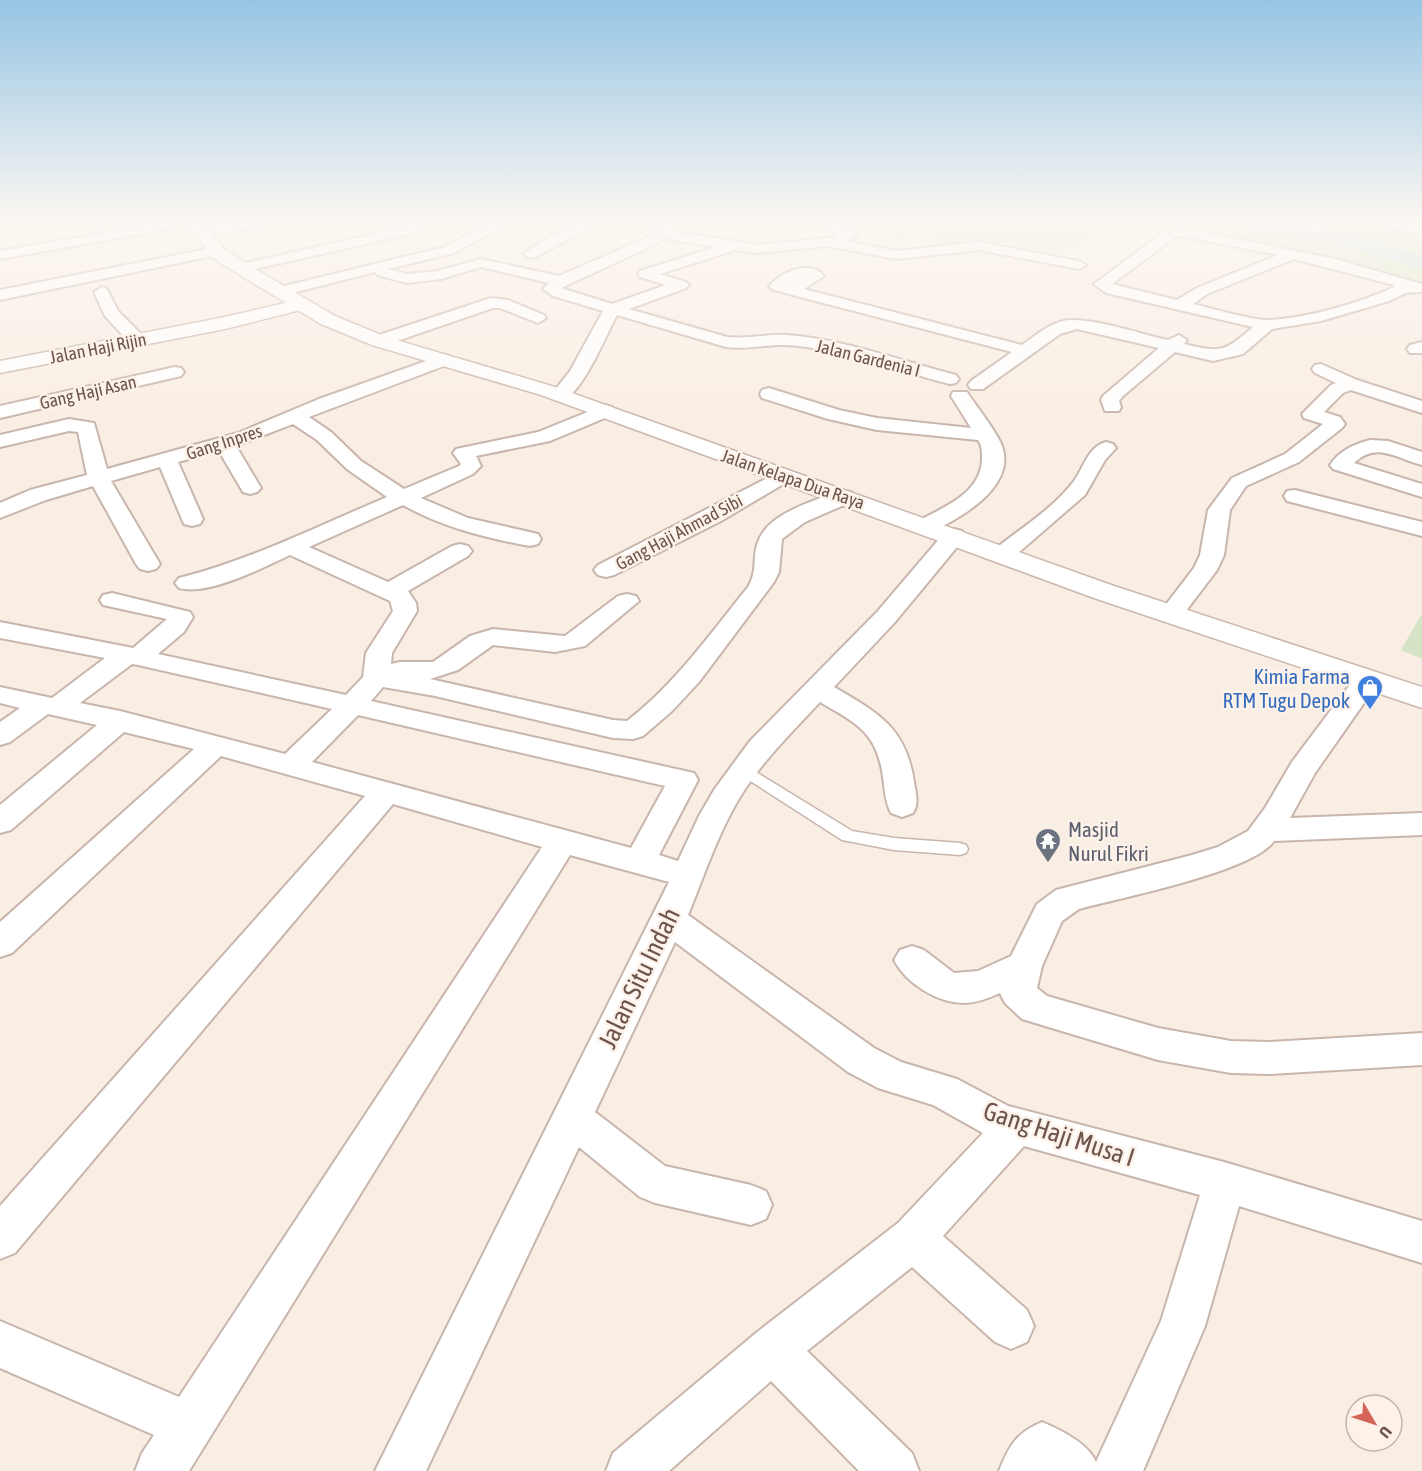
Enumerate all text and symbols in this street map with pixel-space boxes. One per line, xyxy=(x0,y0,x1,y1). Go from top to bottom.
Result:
street label: Jalan Haji Rijin xyxy=(48,328,148,368)
street label: Jalan Gardenia I xyxy=(814,335,922,381)
street label: Gang Haji Asan xyxy=(38,371,138,413)
street label: Gang Inpres xyxy=(183,420,265,464)
street label: Jalan Kelapa Dua Raya xyxy=(719,445,867,513)
street label: Gang Haji Ahmad Sibi xyxy=(612,490,746,574)
place label: Kimia Farma RTM Tugu Depok xyxy=(1223,664,1350,712)
shop icon: Kimia Farma RTM Tugu Depok xyxy=(1355,673,1385,711)
place label: Masjid Nurul Fikri xyxy=(1068,817,1149,865)
temple icon: Masjid Nurul Fikri xyxy=(1033,826,1063,864)
street label: Jalan Situ Indah xyxy=(592,903,686,1053)
street label: Gang Haji Musa I xyxy=(980,1095,1138,1173)
north arrow xyxy=(1344,1393,1404,1453)
text: U xyxy=(1376,1423,1396,1442)

